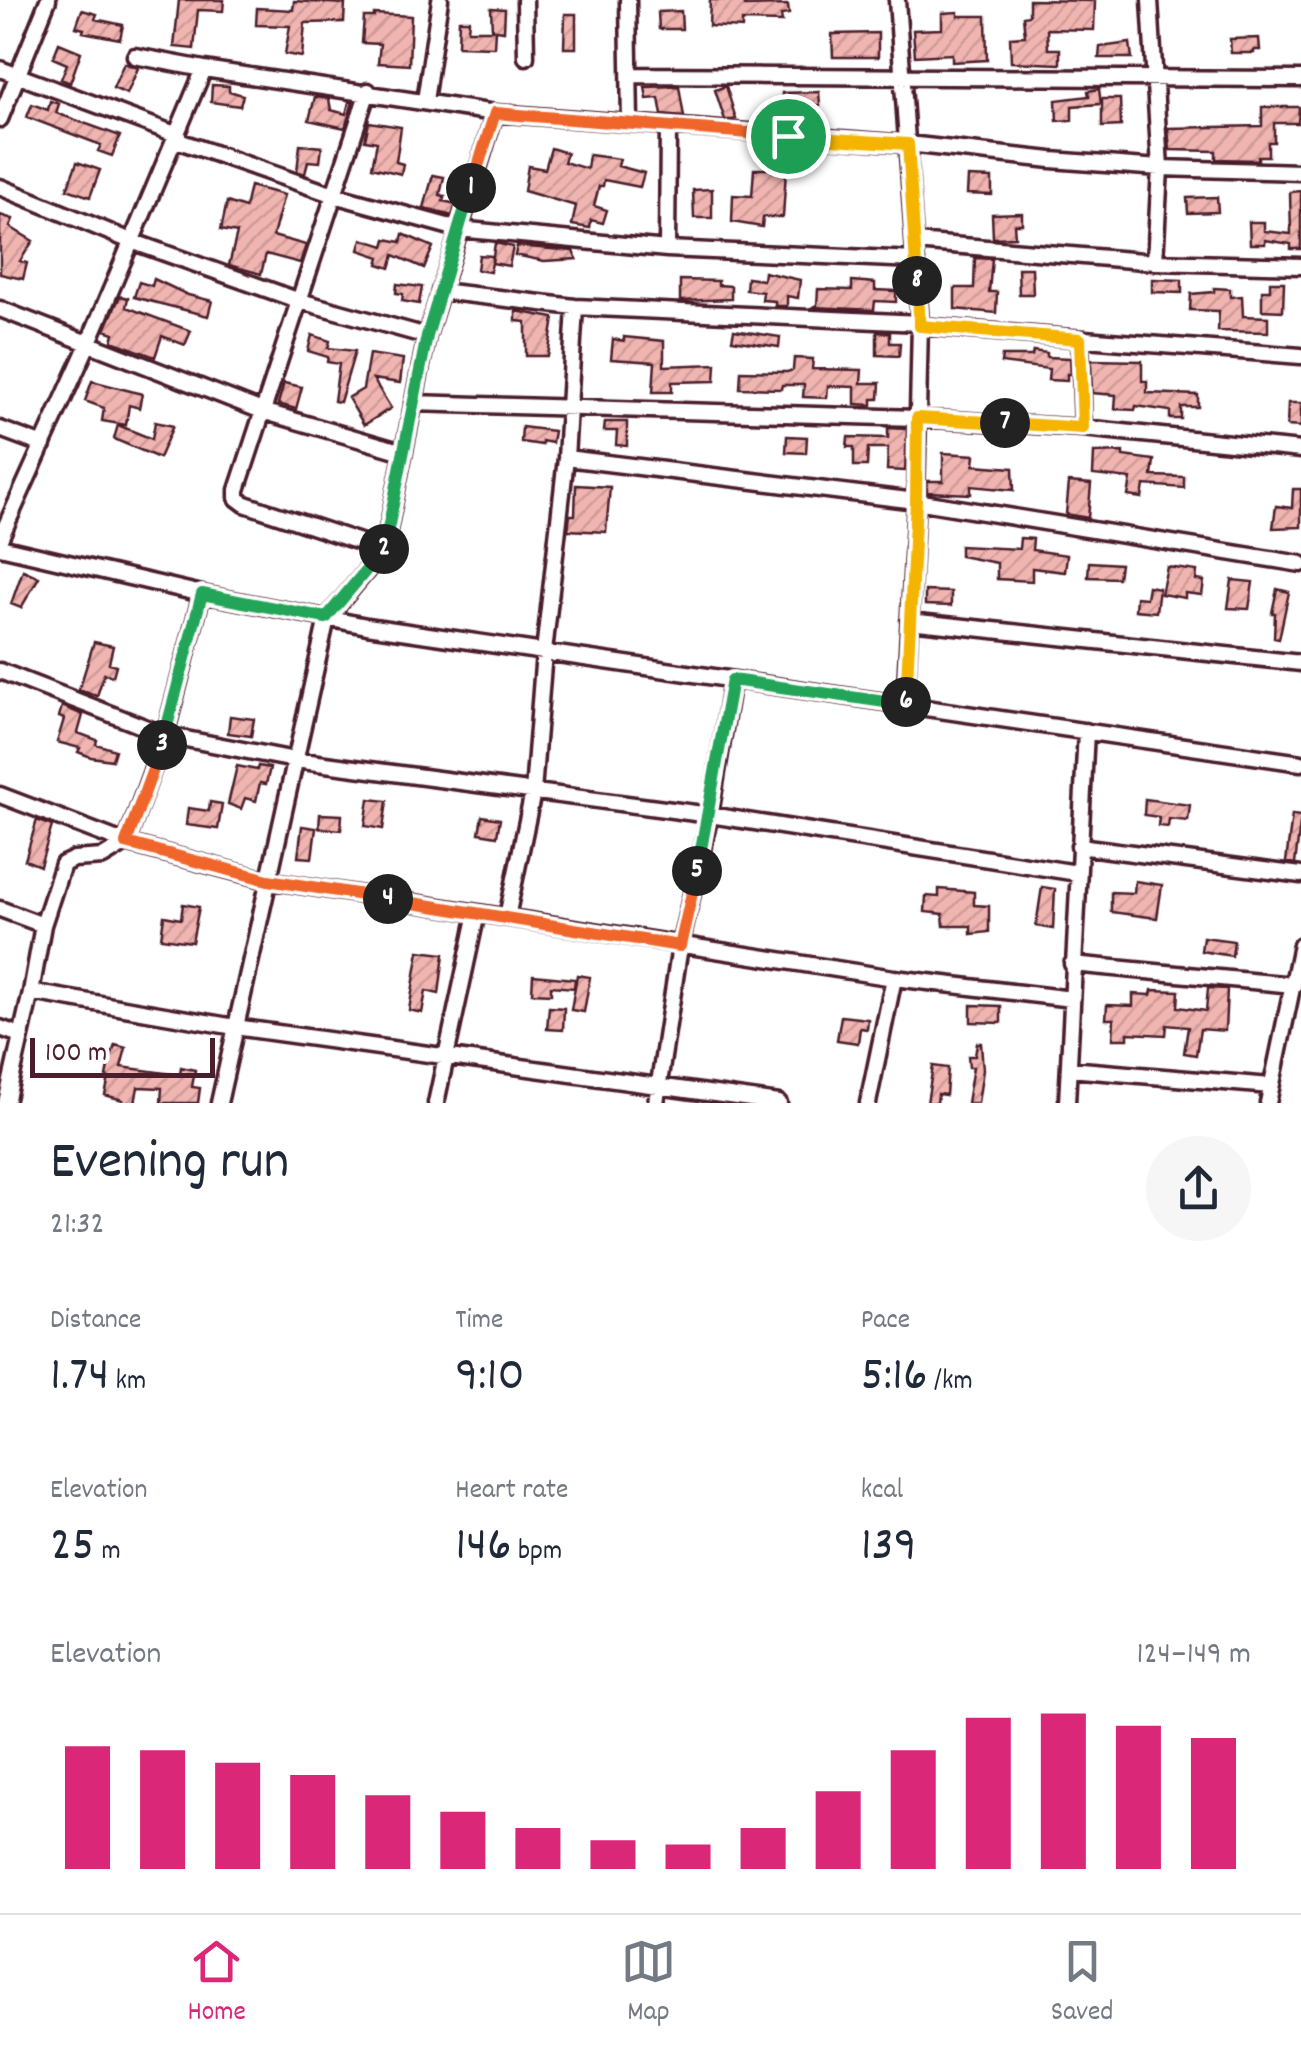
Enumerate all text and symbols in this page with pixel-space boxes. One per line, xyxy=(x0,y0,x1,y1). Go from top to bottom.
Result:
pin xyxy=(746,94,831,179)
icon: arrive xyxy=(761,109,816,164)
pin: 1 xyxy=(446,163,496,213)
text: 1 xyxy=(468,168,474,208)
pin: 8 xyxy=(892,256,942,306)
text: 8 xyxy=(911,261,923,301)
pin: 7 xyxy=(980,398,1030,448)
text: 7 xyxy=(1000,403,1010,443)
pin: 2 xyxy=(359,524,409,574)
text: 2 xyxy=(378,529,390,569)
pin: 6 xyxy=(881,677,931,727)
text: 6 xyxy=(899,682,913,722)
pin: 3 xyxy=(137,720,187,770)
text: 3 xyxy=(156,725,168,765)
pin: 5 xyxy=(672,846,722,896)
text: 5 xyxy=(691,851,703,891)
pin: 4 xyxy=(363,874,413,924)
text: 4 xyxy=(382,879,394,919)
scale bar xyxy=(30,1033,215,1078)
text: 100 m xyxy=(45,1035,107,1075)
text: Evening run xyxy=(50,1126,289,1205)
button: share xyxy=(1146,1136,1251,1241)
text: 21:32 xyxy=(50,1203,105,1249)
text: Distance xyxy=(50,1302,141,1342)
text: Time xyxy=(455,1302,503,1342)
text: Pace xyxy=(861,1302,910,1342)
text: 1.74 xyxy=(50,1342,109,1414)
text: 9:10 xyxy=(455,1342,525,1414)
text: 5:16 xyxy=(861,1342,928,1414)
text: km xyxy=(109,1363,146,1403)
text: /km xyxy=(928,1363,973,1403)
text: Elevation xyxy=(50,1472,147,1512)
text: Heart rate xyxy=(455,1472,568,1512)
text: kcal xyxy=(861,1472,903,1512)
text: 25 xyxy=(50,1512,95,1584)
text: 146 xyxy=(455,1512,512,1584)
text: 139 xyxy=(861,1512,917,1584)
text: m xyxy=(95,1533,121,1573)
text: bpm xyxy=(512,1533,562,1573)
text: Elevation xyxy=(50,1633,161,1679)
text: 124–149 m xyxy=(1137,1633,1251,1679)
tab: Home xyxy=(188,1934,246,2034)
tab: Map xyxy=(621,1934,676,2034)
tab: Saved xyxy=(1051,1934,1113,2034)

